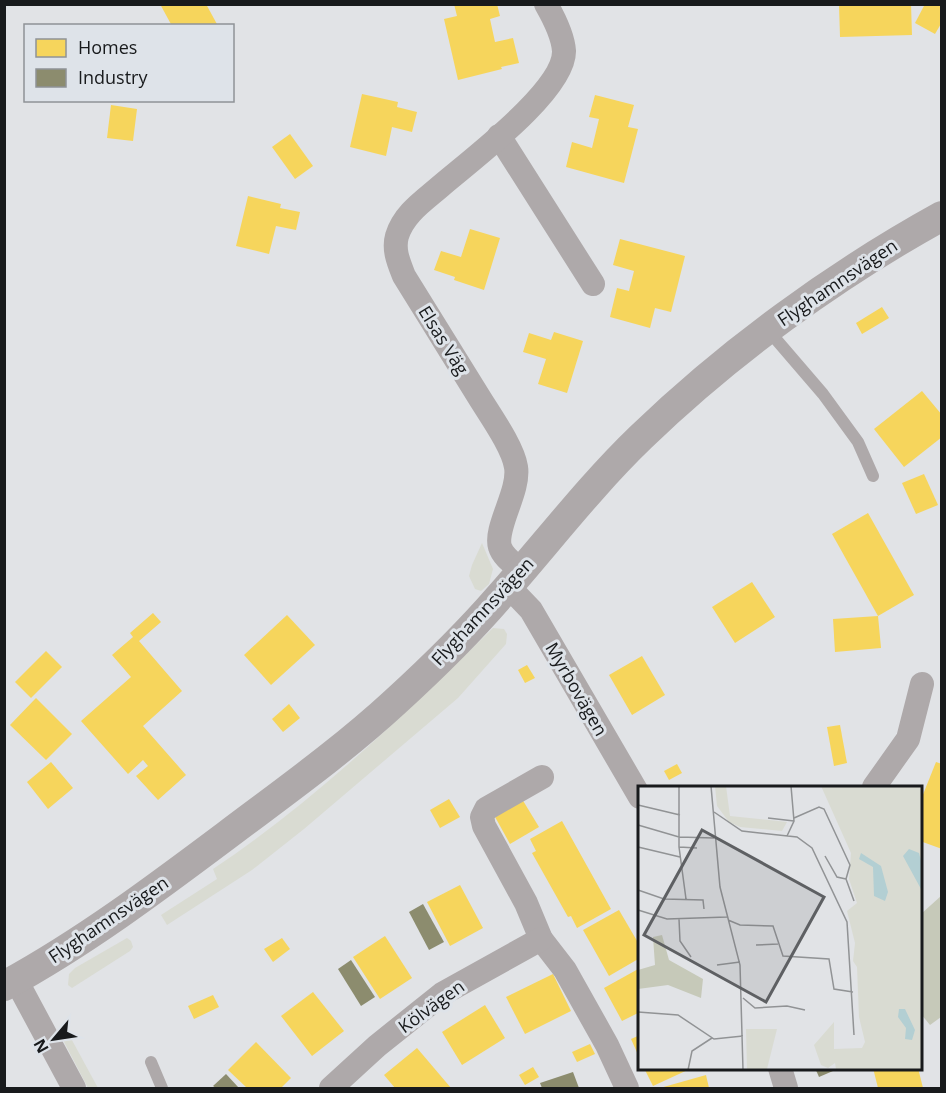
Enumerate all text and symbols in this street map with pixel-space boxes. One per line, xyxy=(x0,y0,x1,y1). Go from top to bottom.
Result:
legend xyxy=(24,24,234,102)
text: Homes xyxy=(78,35,137,59)
text: Industry xyxy=(78,65,148,89)
street label: Flyghamnsvägen xyxy=(772,233,902,331)
street label: Elsas Väg xyxy=(413,301,475,379)
street label: Flyghamnsvägen xyxy=(426,552,538,670)
street label: Myrbovägen xyxy=(541,638,613,740)
inset map xyxy=(638,786,922,1069)
street label: Flyghamnsvägen xyxy=(43,870,173,968)
street label: Kölvägen xyxy=(393,974,469,1038)
north arrow xyxy=(24,1009,84,1069)
text: N xyxy=(28,1035,54,1057)

